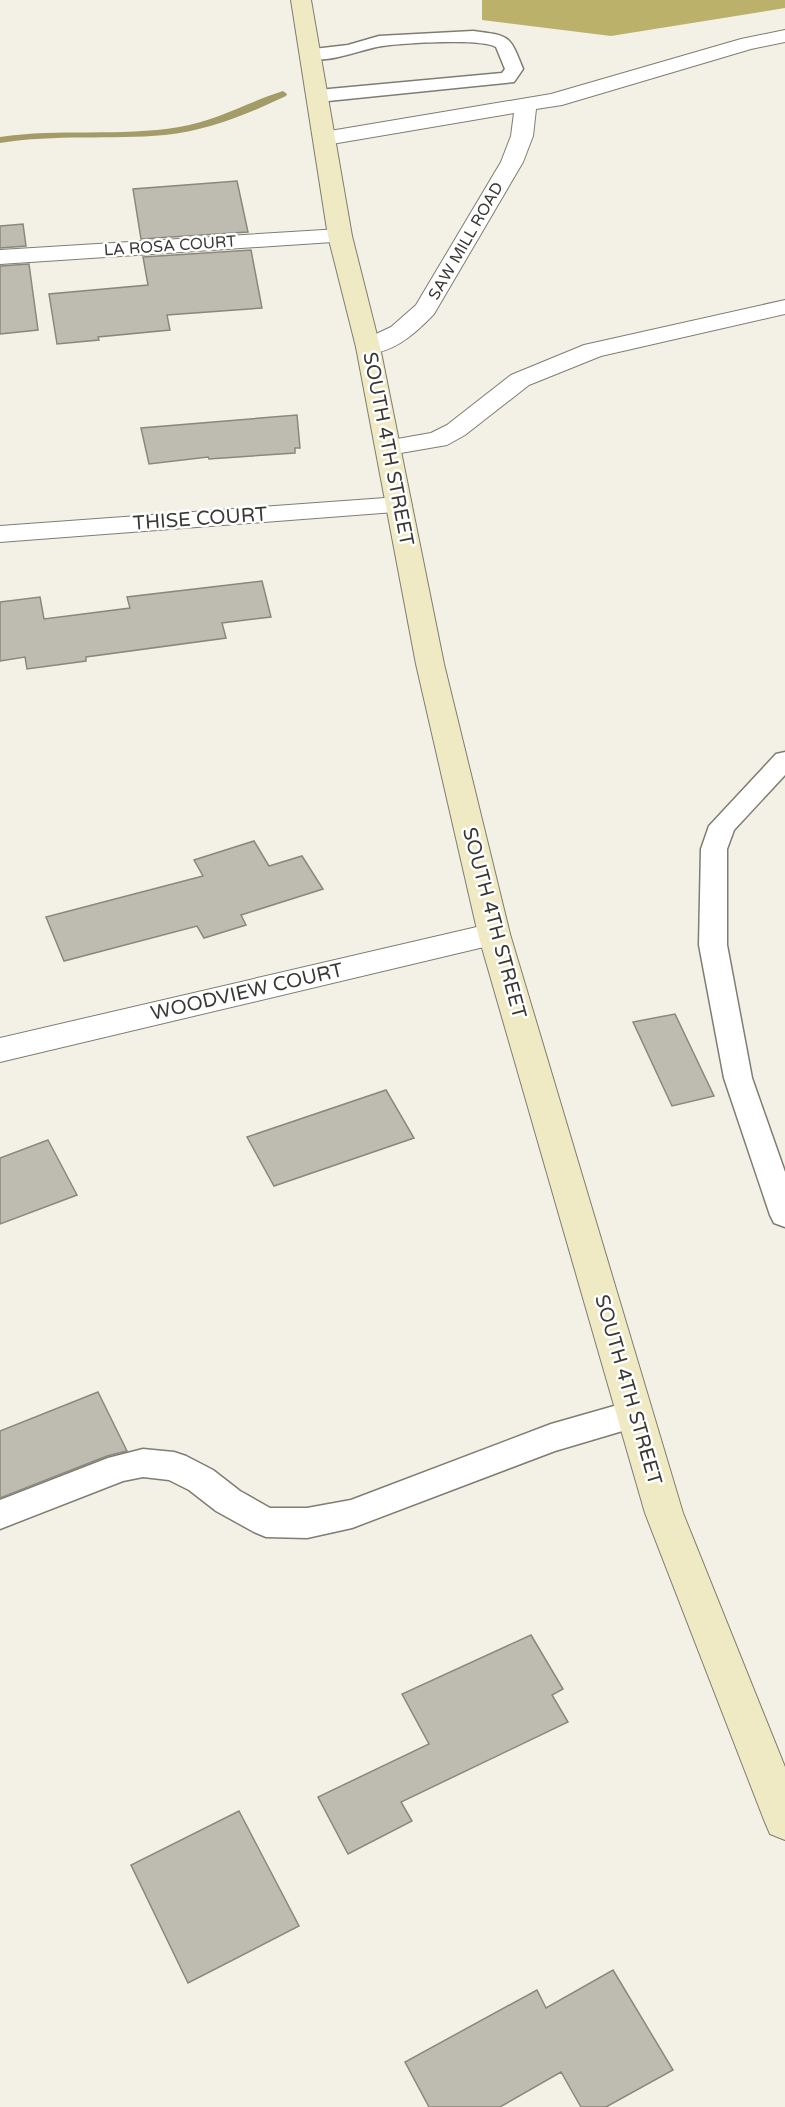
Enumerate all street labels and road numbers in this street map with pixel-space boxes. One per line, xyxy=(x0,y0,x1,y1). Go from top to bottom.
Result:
street label: SAW MILL ROAD xyxy=(424,178,508,304)
street label: LA ROSA COURT xyxy=(103,231,237,261)
street label: SOUTH 4TH STREET xyxy=(357,350,419,548)
street label: THISE COURT xyxy=(132,502,268,536)
street label: SOUTH 4TH STREET xyxy=(457,825,531,1021)
street label: WOODVIEW COURT xyxy=(149,958,345,1026)
street label: SOUTH 4TH STREET xyxy=(589,1292,667,1488)

